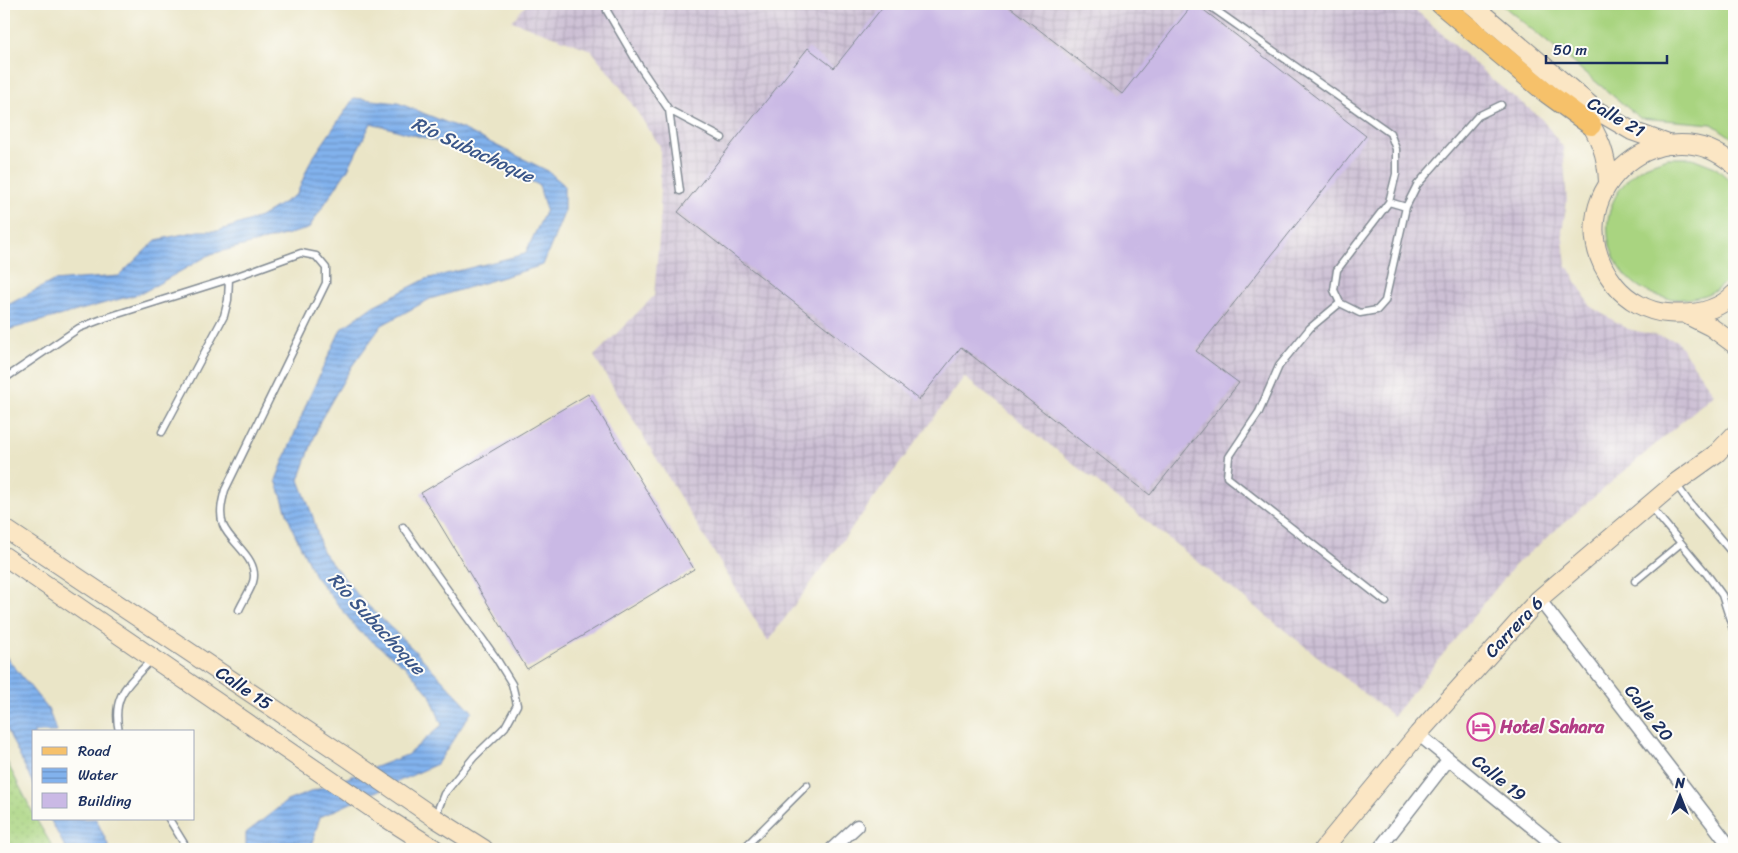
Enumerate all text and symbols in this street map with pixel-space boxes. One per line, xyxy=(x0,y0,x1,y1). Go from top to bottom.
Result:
scale bar xyxy=(1546,32,1667,64)
text: 50 m xyxy=(1553,37,1588,63)
street label: Calle 21 xyxy=(1581,87,1651,147)
water label: Río Subachoque xyxy=(406,107,541,193)
water label: Río Subachoque xyxy=(320,564,435,684)
street label: Carrera 6 xyxy=(1477,588,1551,666)
street label: Calle 15 xyxy=(209,657,279,719)
street label: Calle 20 xyxy=(1616,677,1682,749)
place label: Hotel Sahara xyxy=(1499,711,1605,743)
hotel icon: Hotel Sahara xyxy=(1466,712,1496,742)
legend xyxy=(32,730,195,820)
text: Road xyxy=(78,738,111,764)
street label: Calle 19 xyxy=(1464,746,1534,810)
text: Water xyxy=(78,762,118,788)
north arrow xyxy=(1656,770,1706,820)
text: N xyxy=(1674,771,1685,796)
text: Building xyxy=(78,788,132,814)

